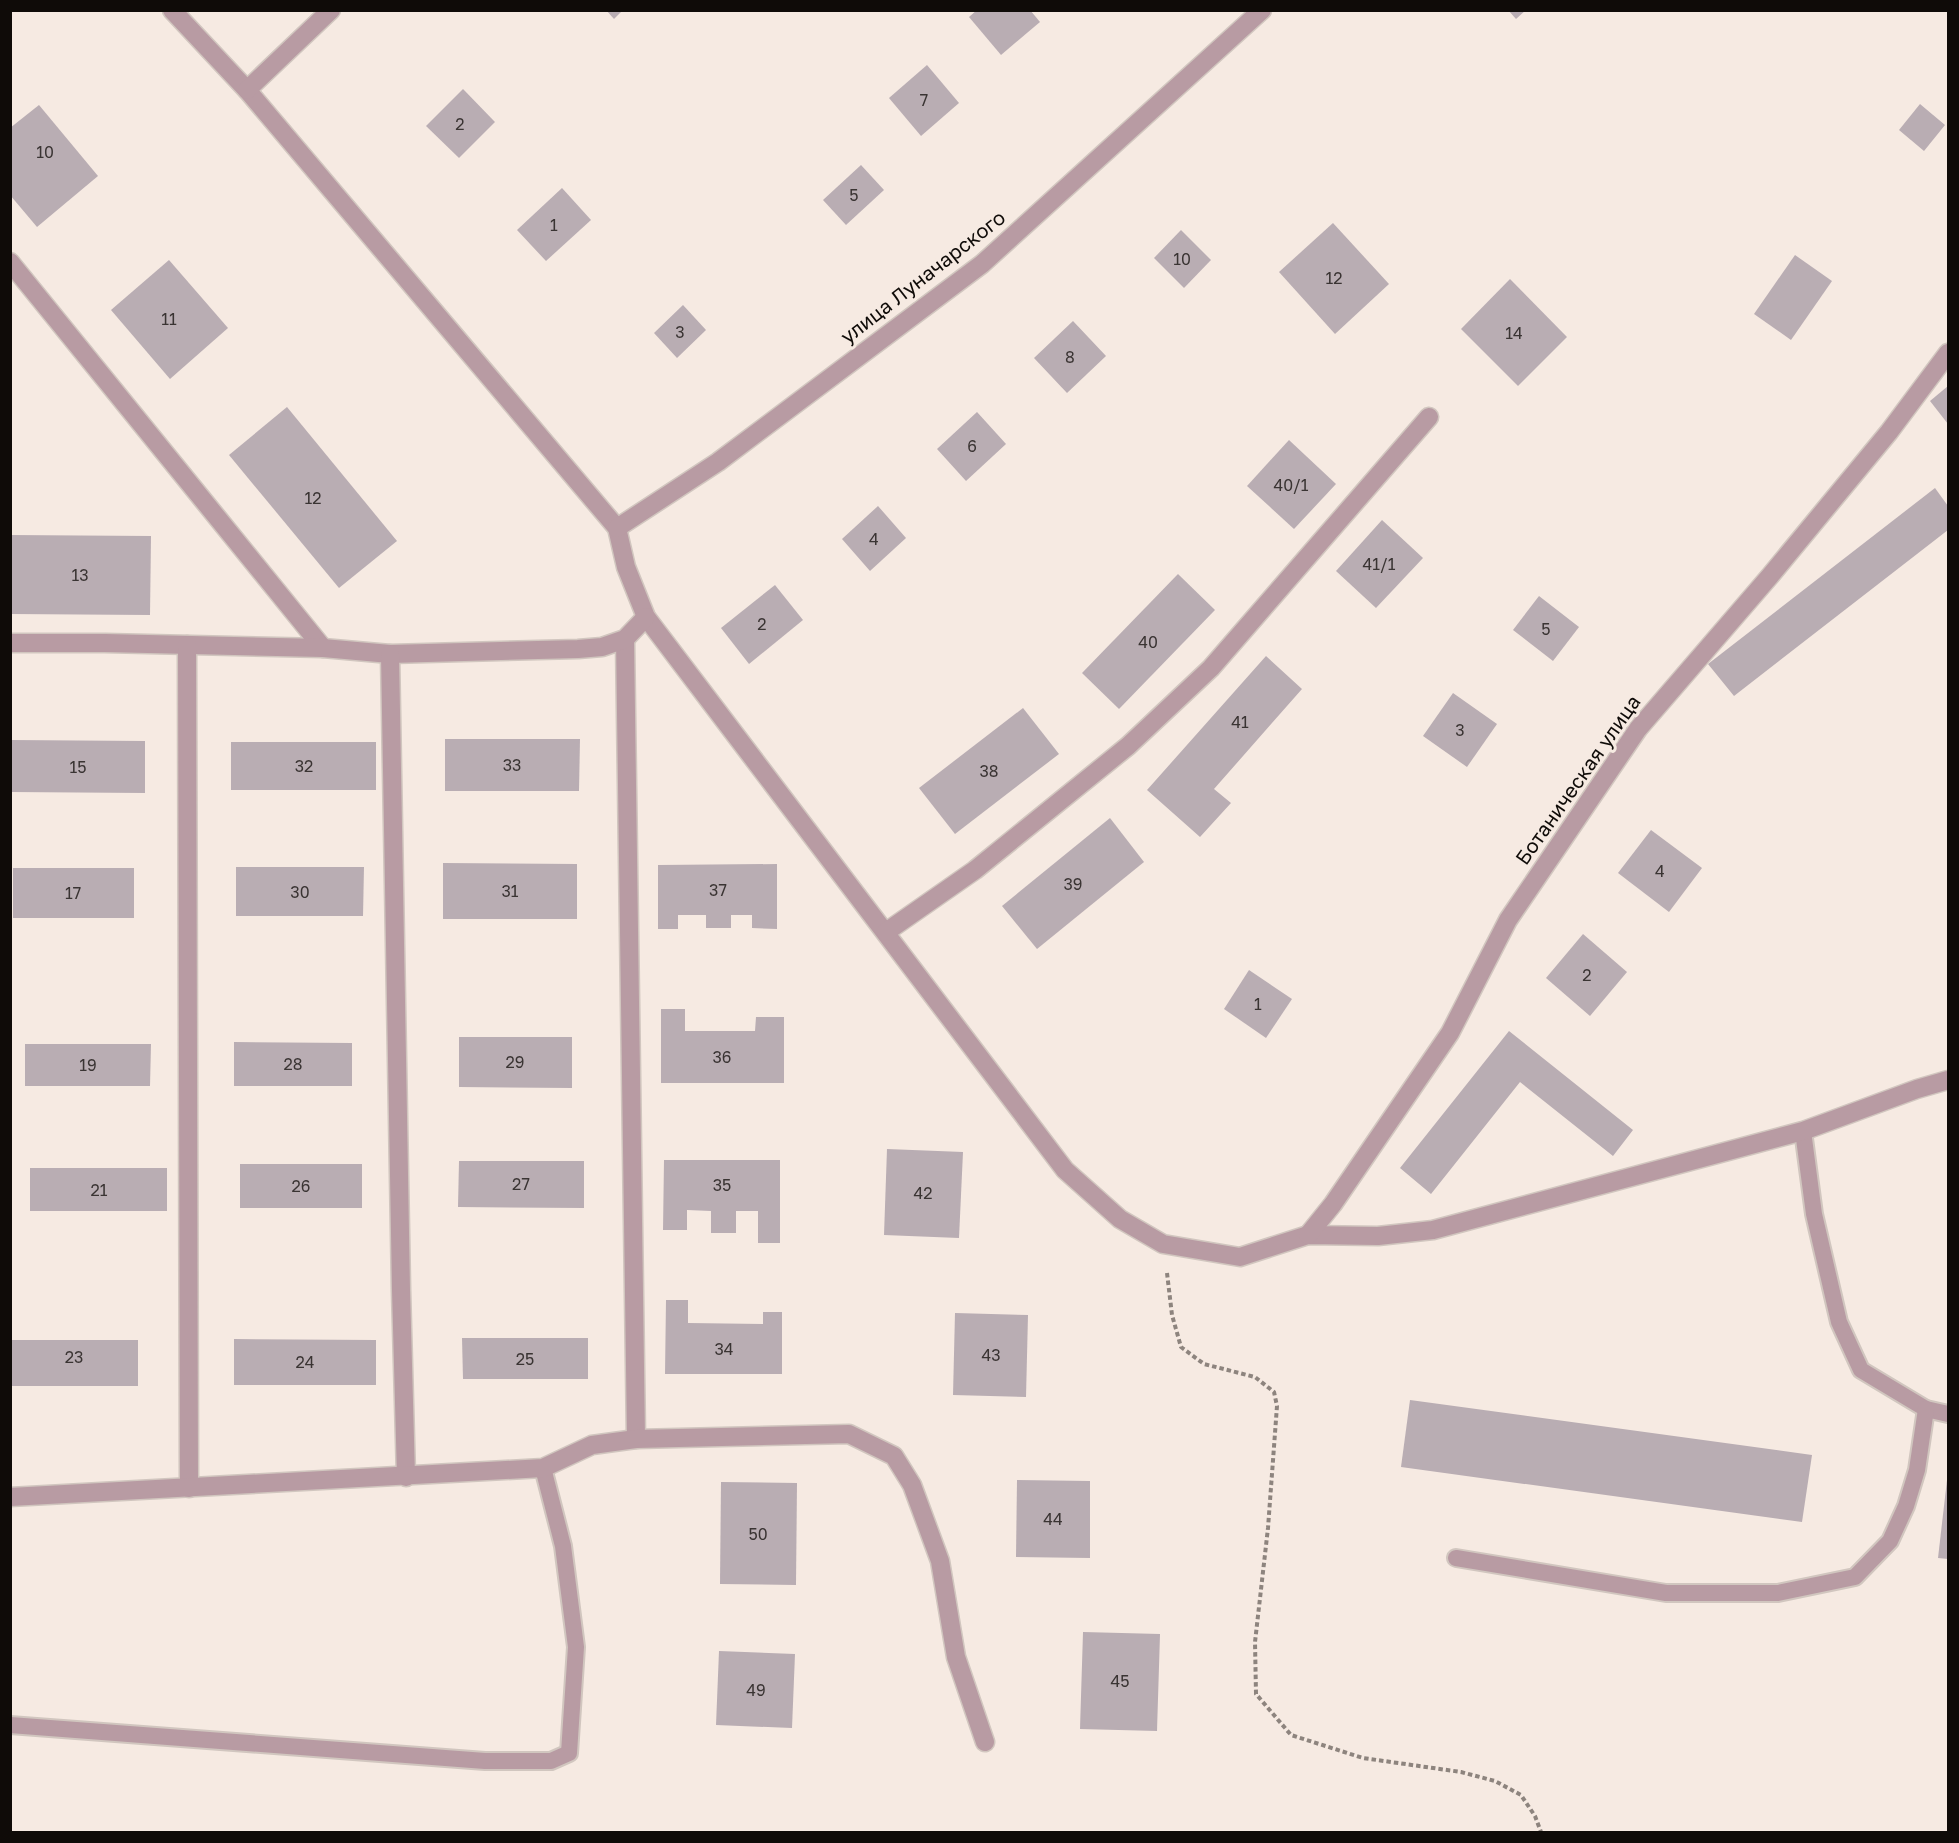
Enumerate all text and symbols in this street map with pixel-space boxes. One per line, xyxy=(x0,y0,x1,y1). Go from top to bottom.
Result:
house number: 7 xyxy=(920,90,928,110)
house number: 2 xyxy=(455,114,465,134)
house number: 10 xyxy=(36,142,54,162)
house number: 5 xyxy=(849,185,859,205)
street label: улица Луначарского xyxy=(835,204,1009,348)
house number: 1 xyxy=(550,215,558,235)
house number: 10 xyxy=(1173,249,1191,269)
house number: 12 xyxy=(1325,268,1343,288)
house number: 11 xyxy=(161,309,177,329)
house number: 3 xyxy=(675,322,685,342)
house number: 14 xyxy=(1505,323,1523,343)
house number: 8 xyxy=(1065,347,1075,367)
house number: 6 xyxy=(967,436,977,456)
house number: 40/1 xyxy=(1273,475,1309,495)
house number: 12 xyxy=(304,488,322,508)
house number: 4 xyxy=(869,529,879,549)
house number: 41/1 xyxy=(1363,554,1396,574)
house number: 13 xyxy=(71,565,89,585)
house number: 2 xyxy=(757,614,767,634)
house number: 5 xyxy=(1541,619,1551,639)
house number: 40 xyxy=(1138,632,1158,652)
street label: Ботаническая улица xyxy=(1510,690,1645,869)
house number: 41 xyxy=(1231,712,1249,732)
house number: 3 xyxy=(1455,720,1465,740)
house number: 33 xyxy=(503,755,521,775)
house number: 32 xyxy=(295,756,313,776)
house number: 15 xyxy=(69,757,87,777)
house number: 38 xyxy=(979,761,999,781)
house number: 4 xyxy=(1655,861,1665,881)
house number: 39 xyxy=(1063,874,1083,894)
house number: 37 xyxy=(709,880,727,900)
house number: 31 xyxy=(501,881,519,901)
house number: 30 xyxy=(290,882,310,902)
house number: 17 xyxy=(65,883,81,903)
house number: 2 xyxy=(1582,965,1592,985)
house number: 1 xyxy=(1254,994,1262,1014)
house number: 36 xyxy=(712,1047,732,1067)
house number: 29 xyxy=(506,1052,524,1072)
house number: 28 xyxy=(283,1054,303,1074)
house number: 19 xyxy=(79,1055,97,1075)
house number: 27 xyxy=(512,1174,530,1194)
house number: 35 xyxy=(713,1175,731,1195)
house number: 26 xyxy=(292,1176,310,1196)
house number: 21 xyxy=(90,1180,108,1200)
house number: 42 xyxy=(913,1183,933,1203)
house number: 34 xyxy=(714,1339,734,1359)
house number: 43 xyxy=(981,1345,1001,1365)
house number: 23 xyxy=(65,1347,83,1367)
house number: 25 xyxy=(516,1349,534,1369)
house number: 24 xyxy=(295,1352,315,1372)
house number: 44 xyxy=(1043,1509,1063,1529)
house number: 50 xyxy=(748,1524,768,1544)
house number: 45 xyxy=(1110,1671,1130,1691)
house number: 49 xyxy=(746,1680,766,1700)

